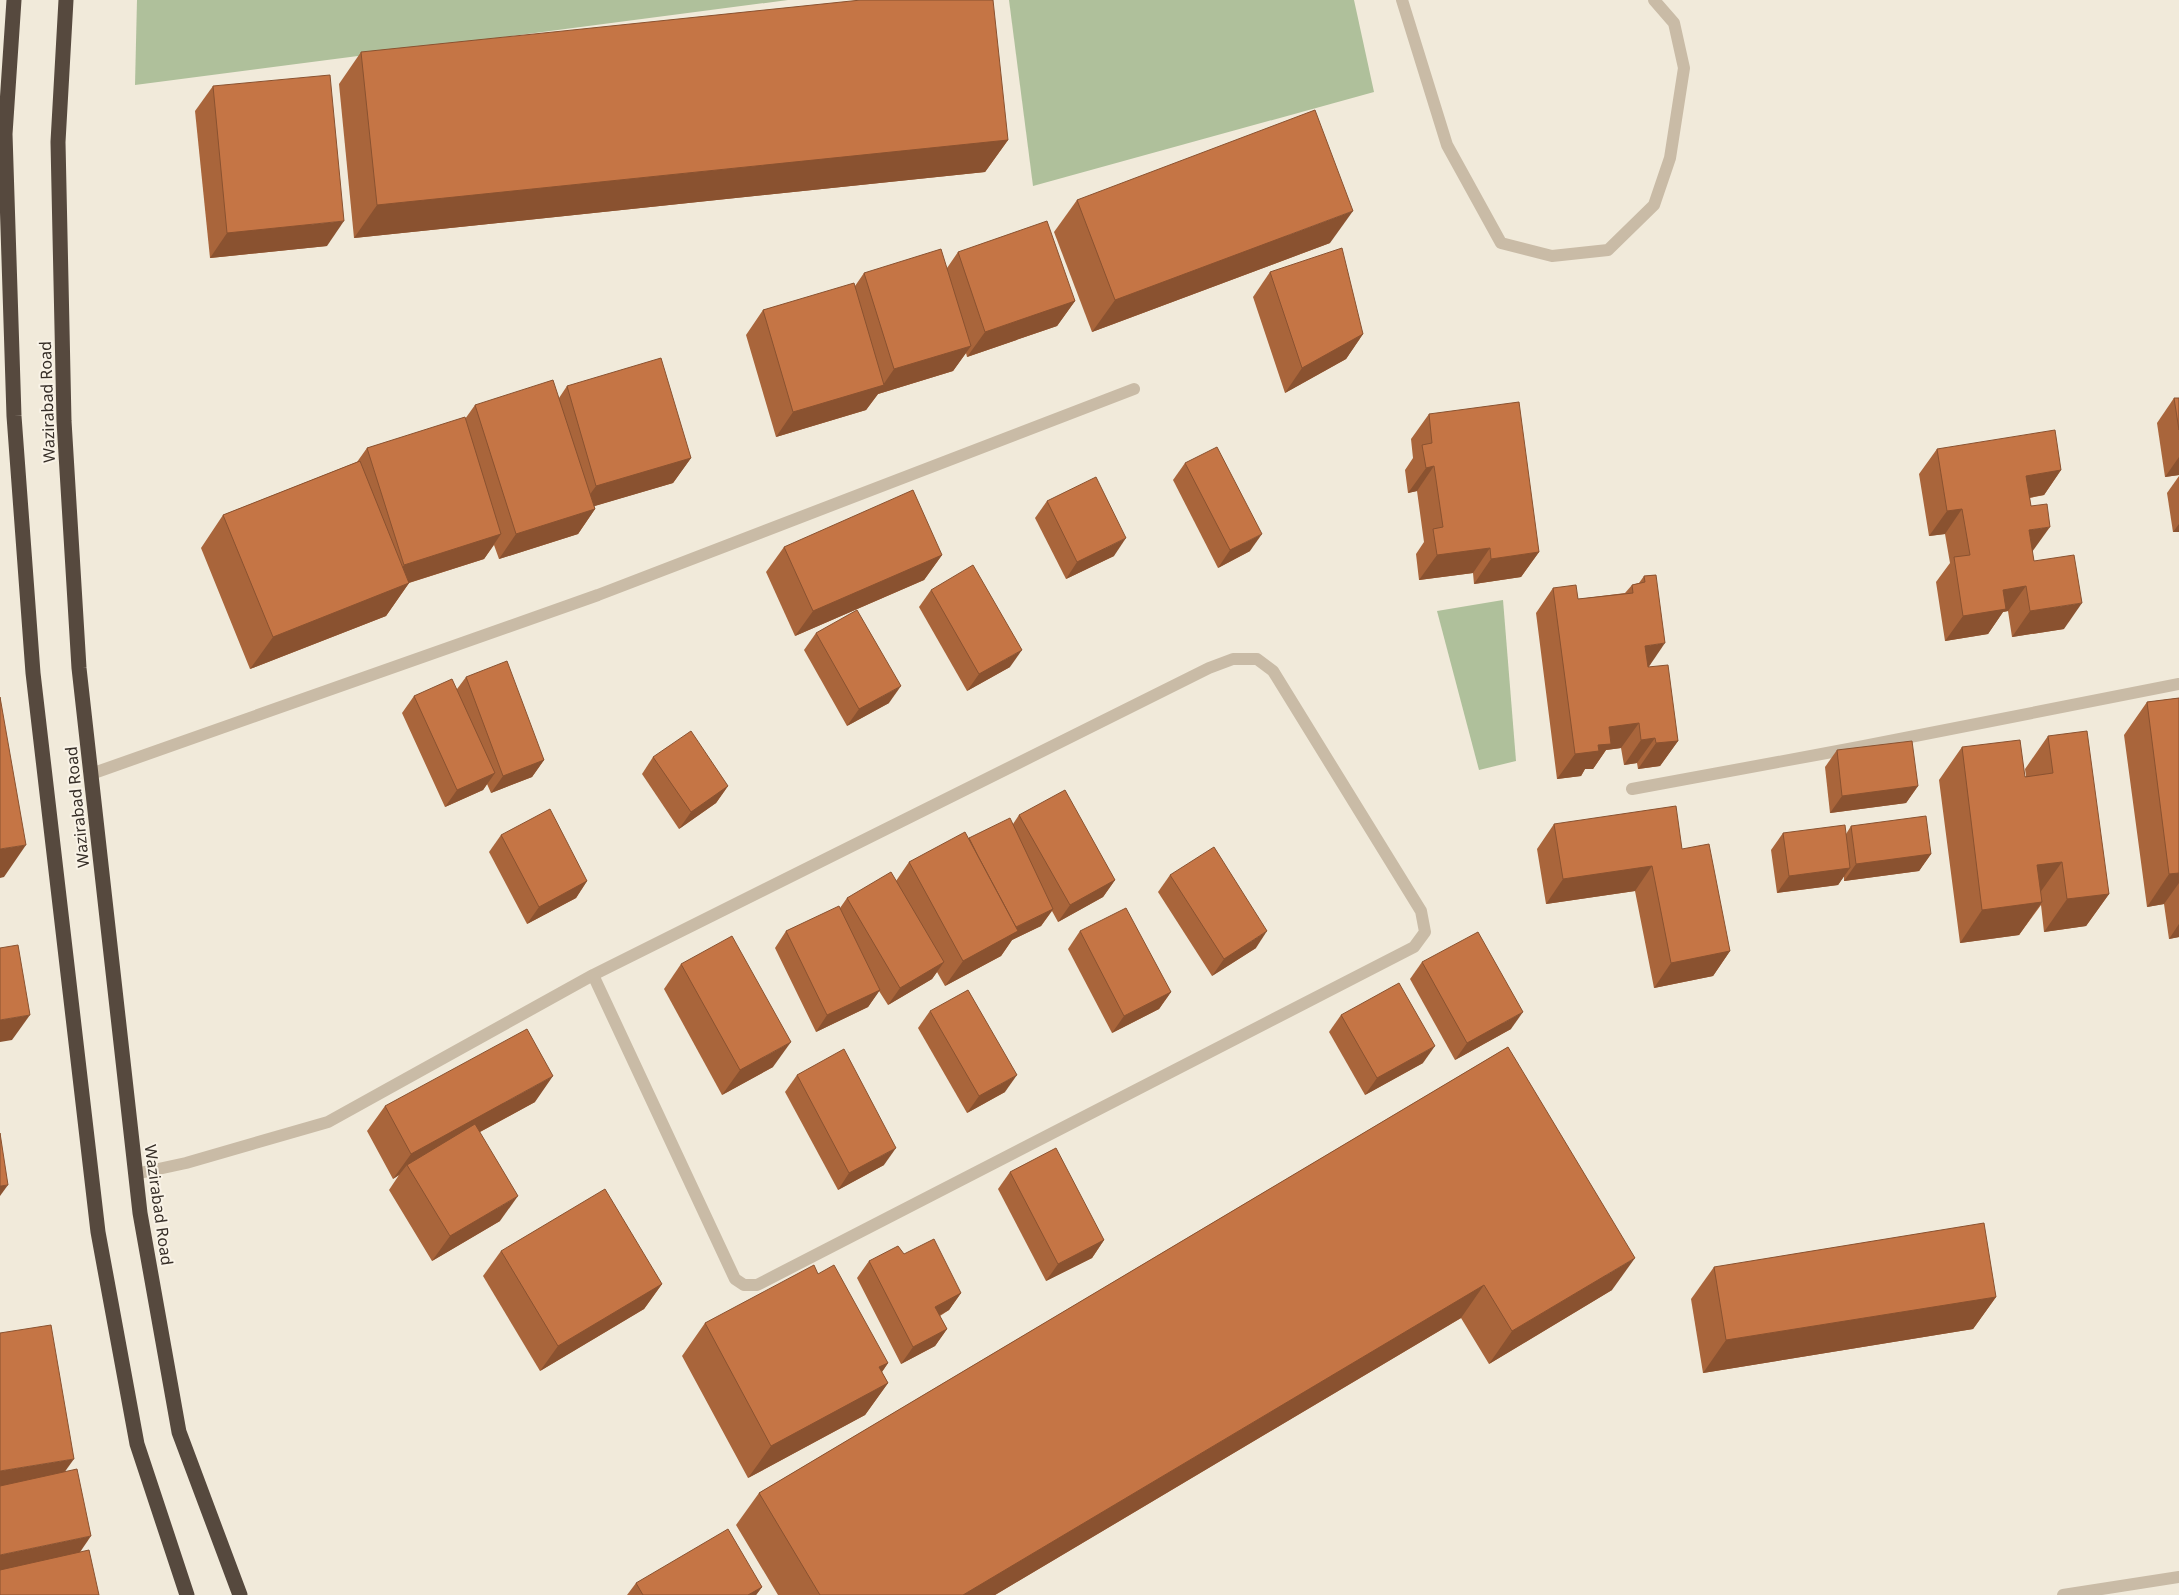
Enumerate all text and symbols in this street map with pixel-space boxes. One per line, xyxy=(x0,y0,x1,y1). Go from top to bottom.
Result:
street label: Wazirabad Road xyxy=(34,341,60,463)
street label: Wazirabad Road xyxy=(60,745,94,869)
street label: Wazirabad Road xyxy=(140,1143,178,1267)

